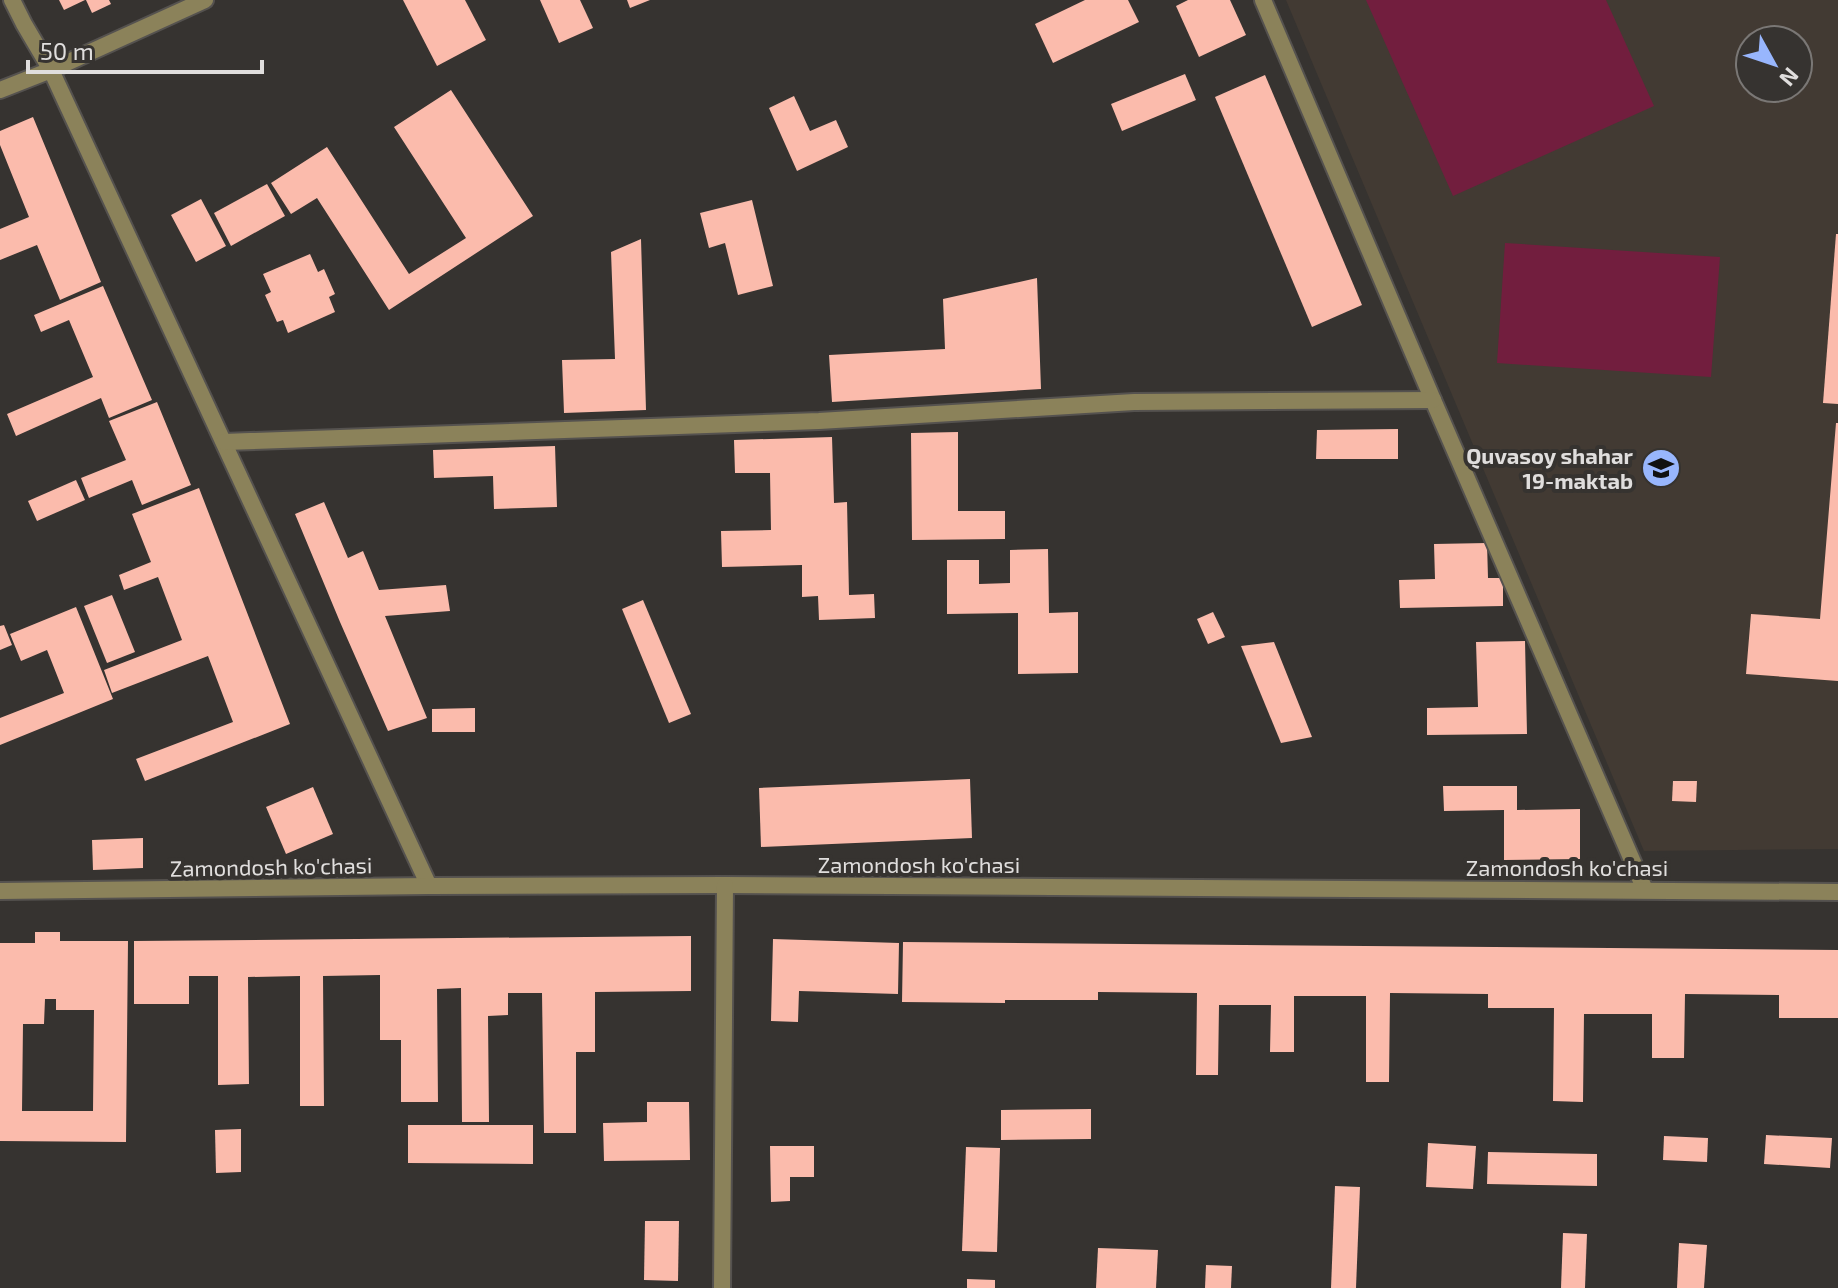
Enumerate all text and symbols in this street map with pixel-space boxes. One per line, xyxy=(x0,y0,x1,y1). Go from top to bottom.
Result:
scale bar xyxy=(28,24,262,74)
north arrow xyxy=(1734,24,1814,104)
text: 50 m xyxy=(40,36,94,65)
text: N xyxy=(1775,63,1805,92)
place label: Quvasoy shahar 19-maktab xyxy=(1466,442,1634,493)
school or university icon: Quvasoy shahar 19-maktab xyxy=(1640,447,1682,489)
street label: Zamondosh ko'chasi xyxy=(170,851,372,881)
street label: Zamondosh ko'chasi xyxy=(818,851,1020,877)
street label: Zamondosh ko'chasi xyxy=(1466,854,1668,880)

